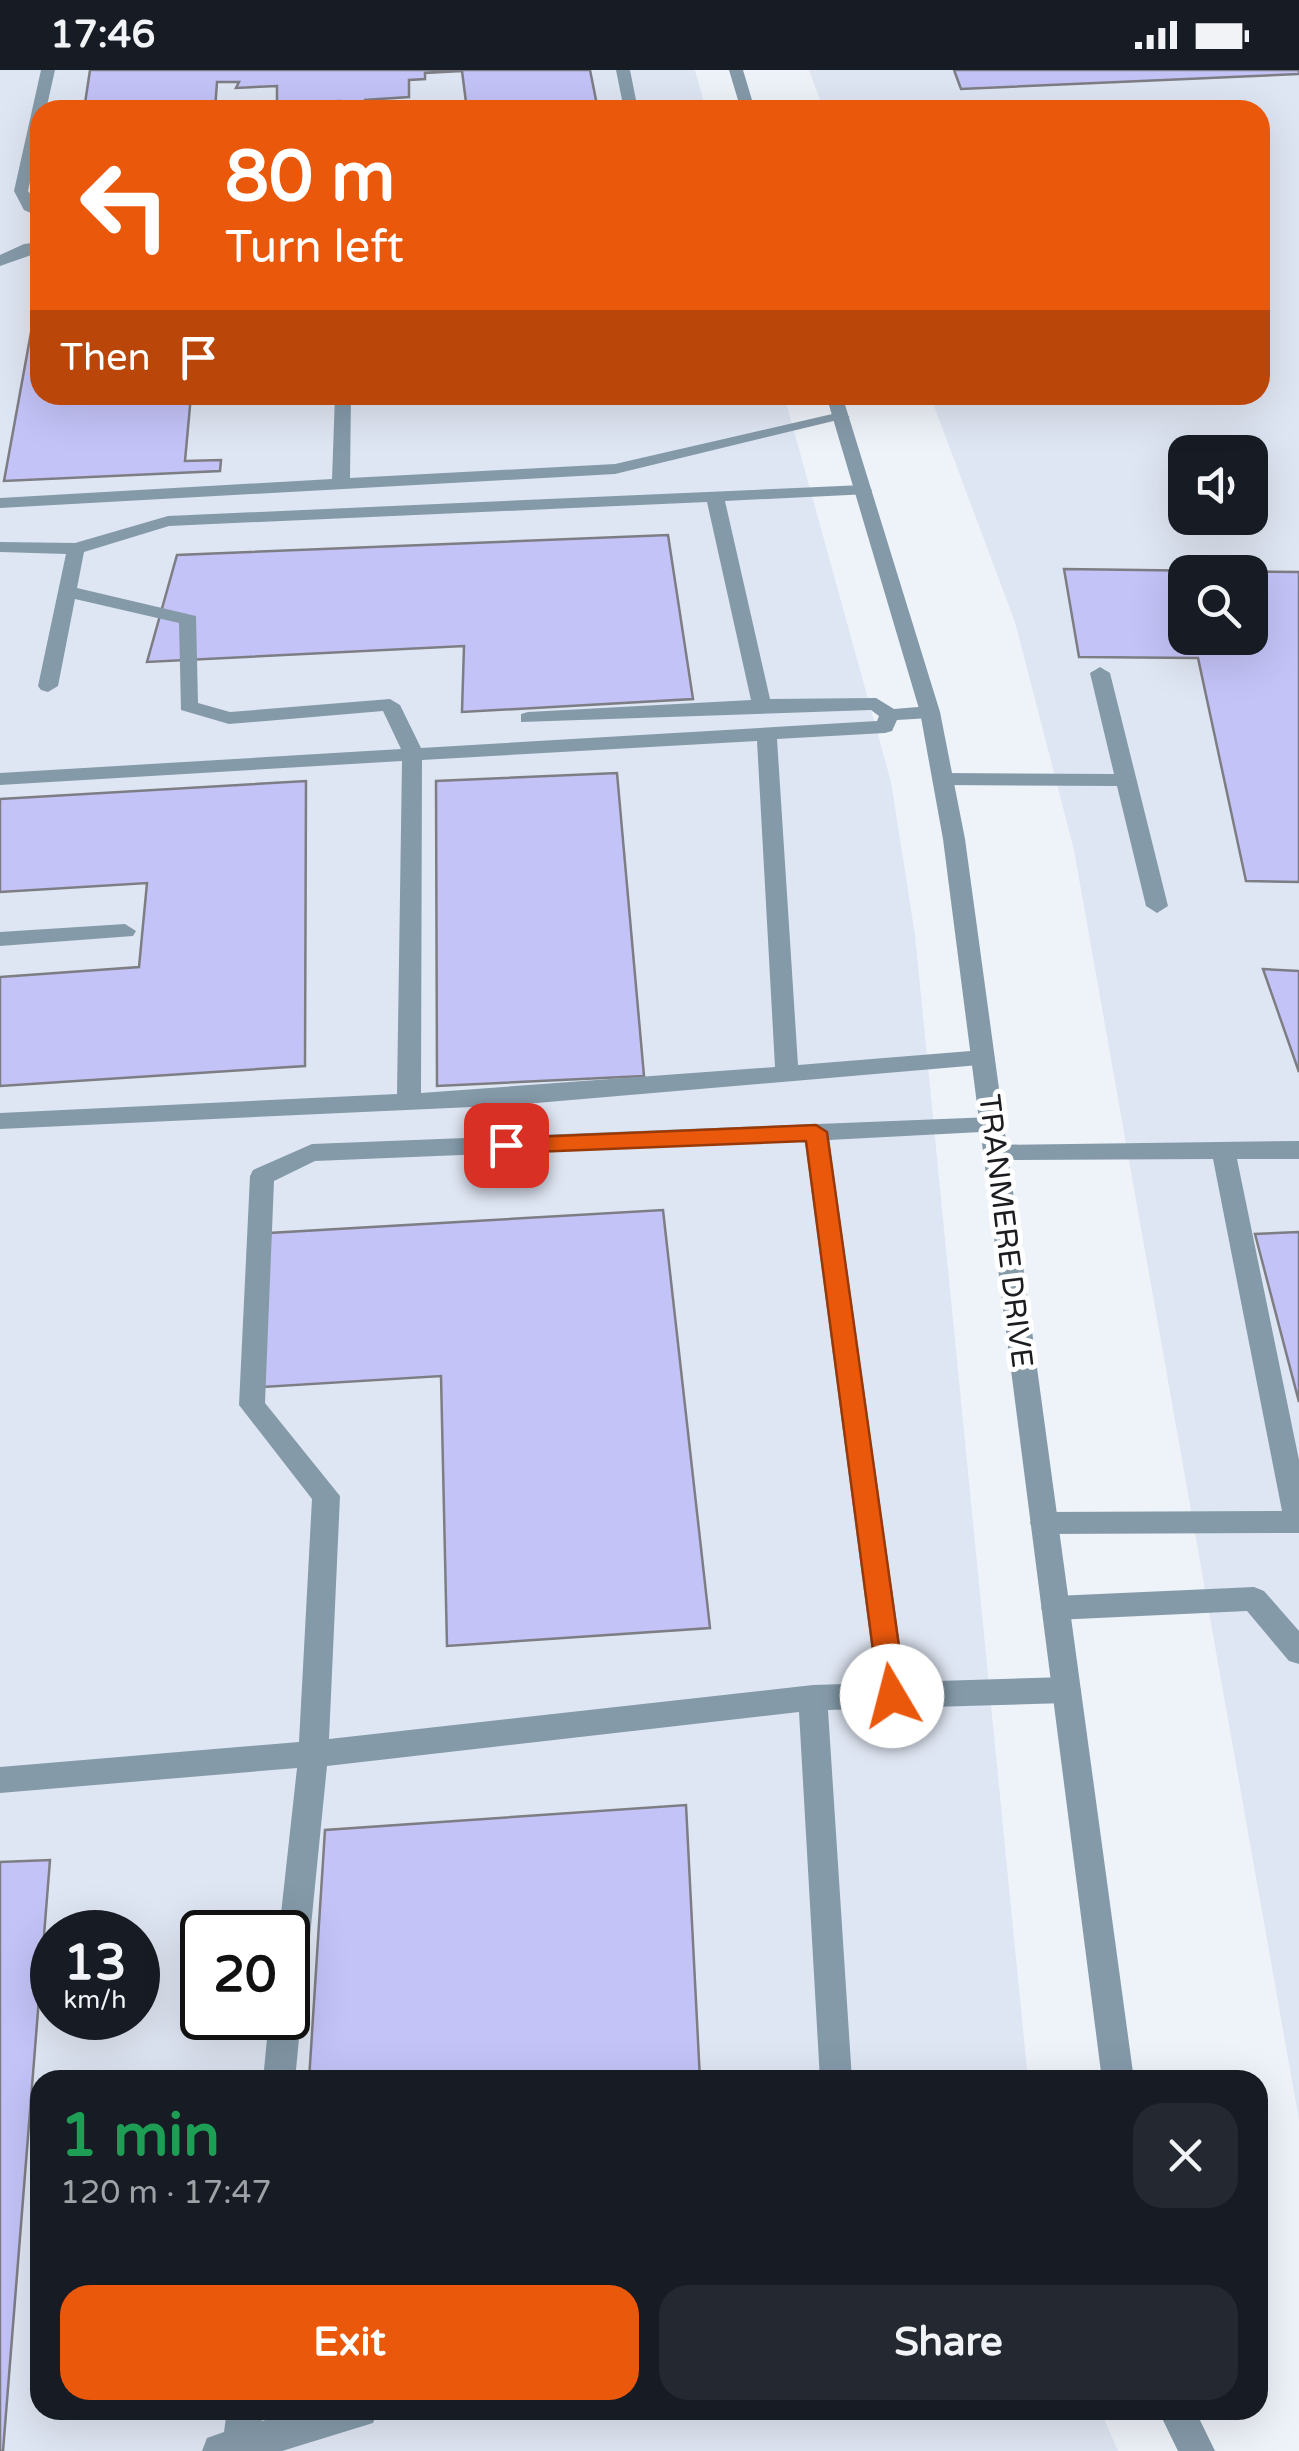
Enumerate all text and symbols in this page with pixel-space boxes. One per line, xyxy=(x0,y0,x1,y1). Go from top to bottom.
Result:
text: 17:46 xyxy=(50,12,155,58)
text: 80 m xyxy=(225,136,395,220)
icon: left xyxy=(60,140,190,270)
text: Turn left xyxy=(225,221,404,275)
icon: arrive xyxy=(171,330,226,385)
text: Then xyxy=(60,335,151,381)
map controls xyxy=(1168,435,1268,655)
button: sound xyxy=(1168,435,1268,535)
button: search xyxy=(1168,555,1268,655)
street label: TRANMERE DRIVE xyxy=(970,1092,1041,1370)
pin xyxy=(464,1103,549,1188)
icon: arrive xyxy=(479,1118,534,1173)
position arrow xyxy=(840,1644,944,1748)
speed limit sign: 20 xyxy=(180,1910,310,2040)
text: 13 xyxy=(64,1933,126,1993)
text: km/h xyxy=(64,1985,126,2015)
text: 1 min xyxy=(60,2100,220,2172)
button: close xyxy=(1133,2103,1238,2208)
text: 120 m · 17:47 xyxy=(60,2174,272,2212)
button: Exit xyxy=(60,2285,639,2400)
button: Share xyxy=(659,2285,1238,2400)

